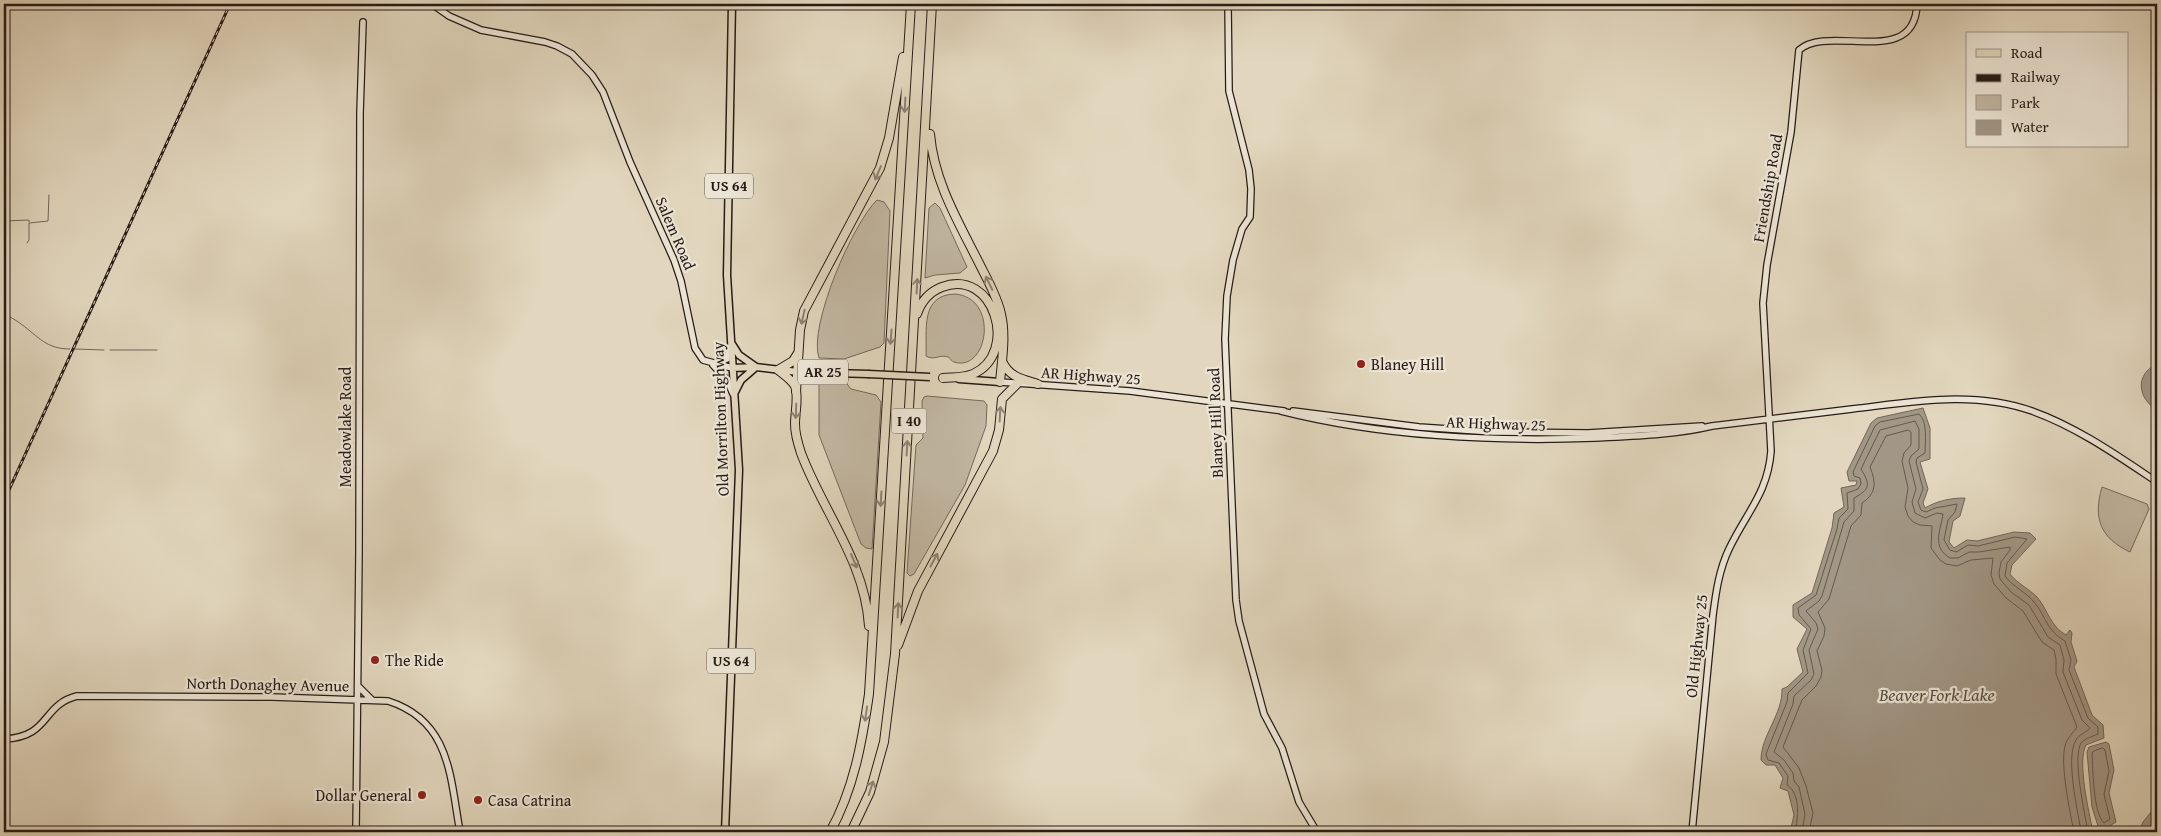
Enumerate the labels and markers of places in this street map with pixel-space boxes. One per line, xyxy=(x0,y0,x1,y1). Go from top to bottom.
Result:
place label: Blaney Hill xyxy=(1371,352,1445,376)
marker: Blaney Hill xyxy=(1355,358,1367,370)
place label: The Ride xyxy=(385,648,444,672)
marker: The Ride xyxy=(369,654,381,666)
place label: Dollar General xyxy=(316,783,413,807)
place label: Casa Catrina xyxy=(488,788,572,812)
marker: Dollar General xyxy=(416,789,428,801)
marker: Casa Catrina xyxy=(472,794,484,806)

